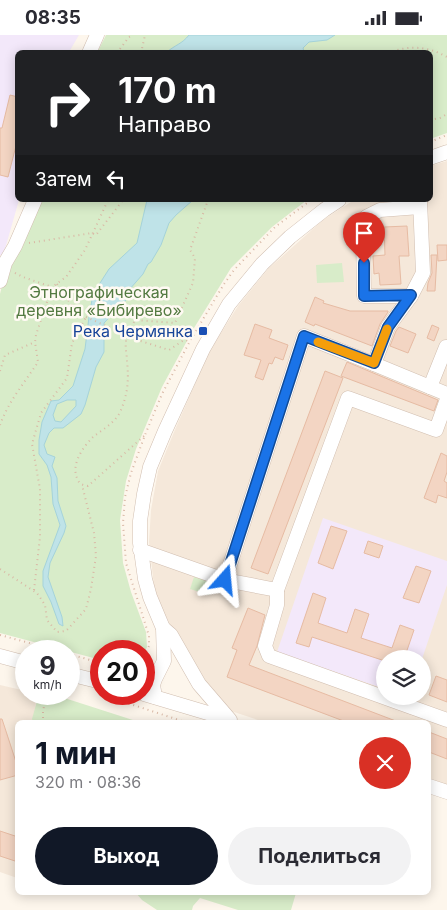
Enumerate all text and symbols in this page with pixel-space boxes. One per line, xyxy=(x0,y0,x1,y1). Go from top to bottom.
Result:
text: 08:35 xyxy=(25,6,81,29)
text: 170 m xyxy=(118,69,217,111)
icon: right xyxy=(35,70,100,135)
text: Направо xyxy=(118,111,211,137)
icon: left xyxy=(102,165,130,193)
text: Затем xyxy=(35,168,92,191)
pin xyxy=(343,212,385,263)
icon: arrive xyxy=(350,219,378,247)
park label: Этнографическая деревня «Бибирево» xyxy=(16,282,182,320)
place label: Река Чермянка xyxy=(73,321,193,341)
marker: Река Чермянка xyxy=(197,325,209,337)
position arrow xyxy=(198,553,250,605)
speed limit sign: 20 xyxy=(90,640,155,705)
map controls xyxy=(376,650,431,705)
button: layers xyxy=(376,650,431,705)
text: 9 xyxy=(39,651,56,681)
text: km/h xyxy=(33,677,62,692)
text: 1 мин xyxy=(35,735,117,771)
button: close xyxy=(359,737,411,789)
text: 320 m · 08:36 xyxy=(35,772,141,792)
button: Выход xyxy=(35,827,218,885)
button: Поделиться xyxy=(228,827,411,885)

